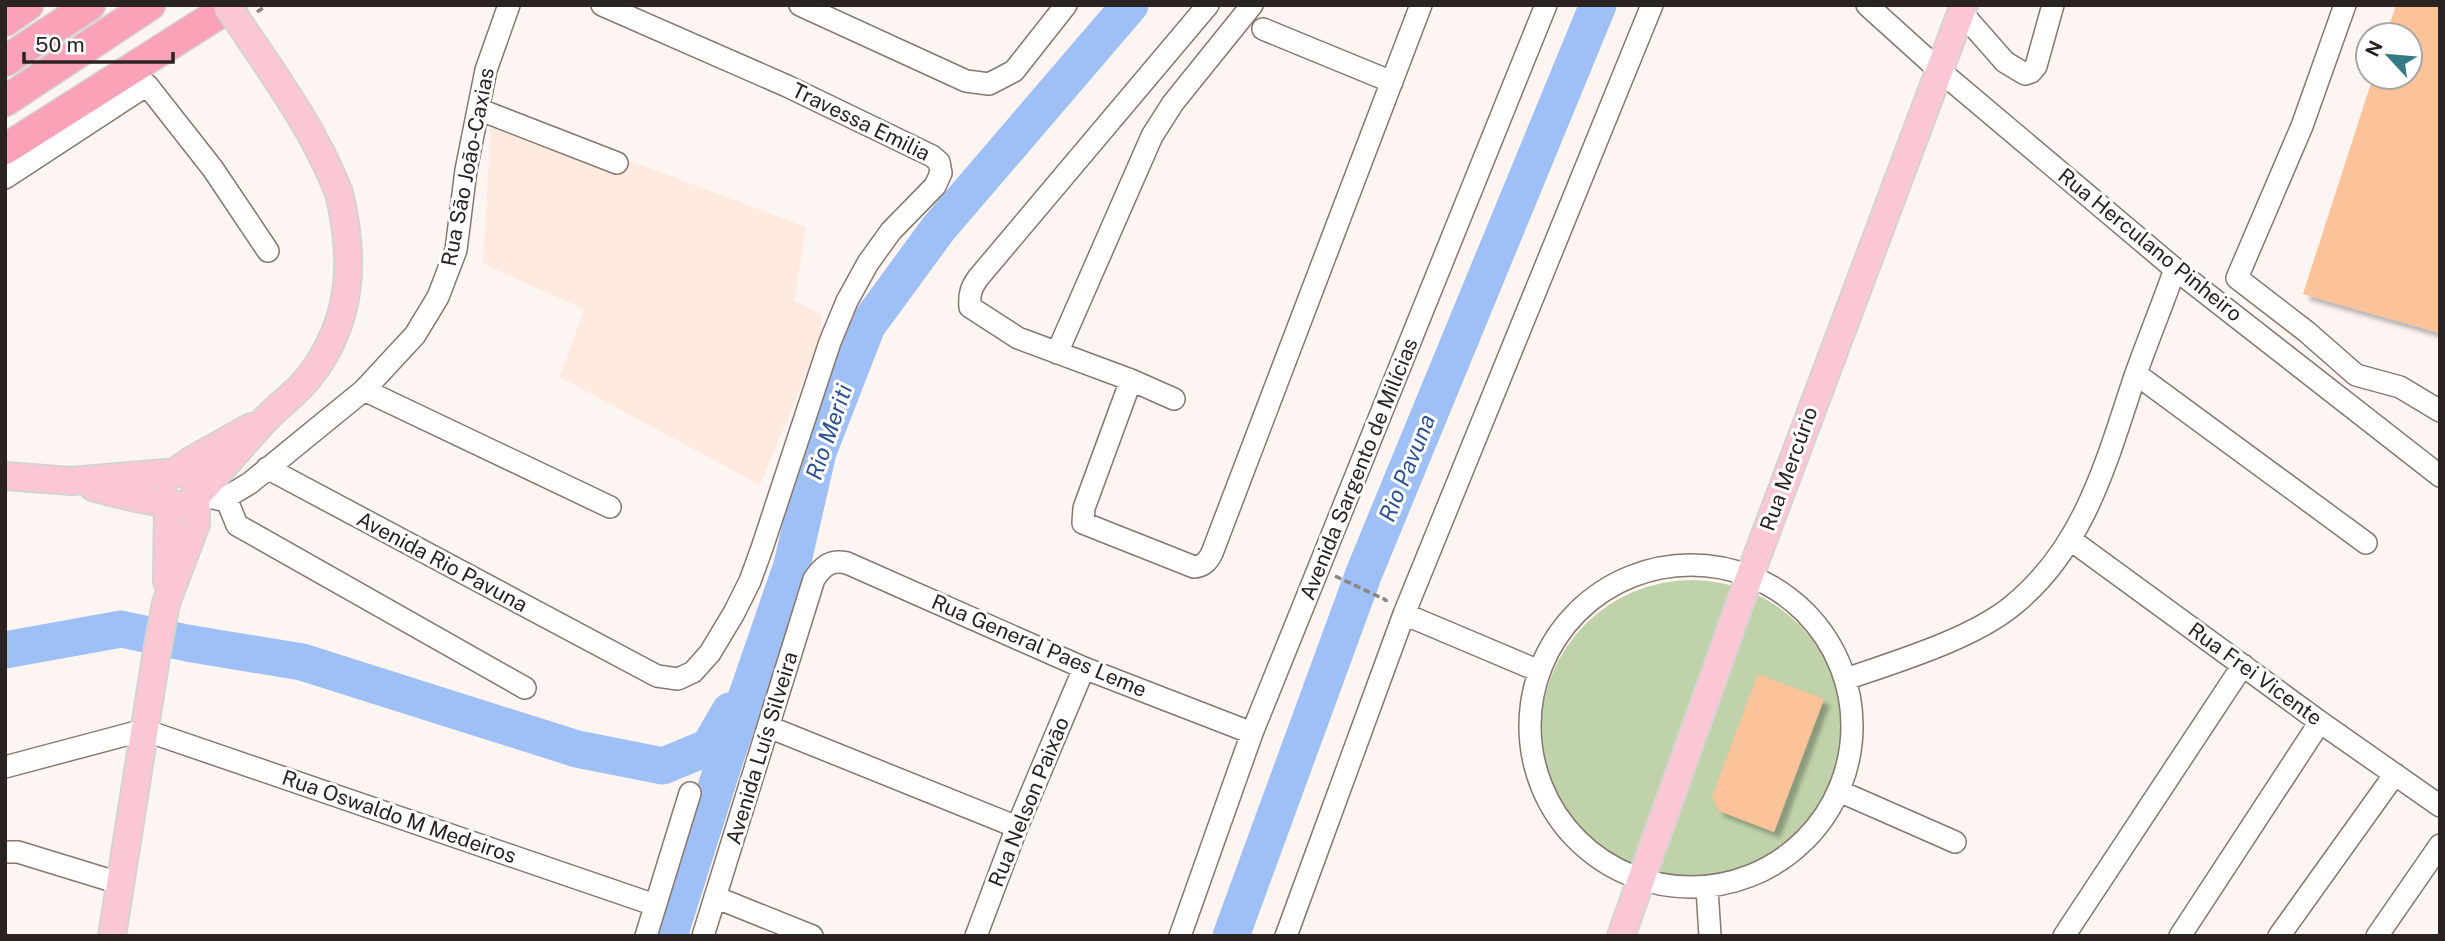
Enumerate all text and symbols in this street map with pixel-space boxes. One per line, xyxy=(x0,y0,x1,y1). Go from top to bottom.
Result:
scale bar xyxy=(24,21,173,65)
north arrow xyxy=(2354,21,2424,91)
text: 50 m xyxy=(35,32,85,57)
text: N xyxy=(2361,37,2387,60)
street label: Rua São João-Caxias xyxy=(436,65,499,268)
street label: Travessa Emilia xyxy=(788,77,934,166)
street label: Rua Herculano Pinheiro xyxy=(2053,163,2247,327)
street label: Avenida Sargento de Milícias xyxy=(1295,334,1423,603)
water label: Rio Meriti xyxy=(800,380,858,483)
street label: Rua Mercúrio xyxy=(1754,403,1823,534)
water label: Rio Pavuna xyxy=(1373,410,1440,525)
street label: Avenida Rio Pavuna xyxy=(353,506,532,617)
street label: Rua General Paes Leme xyxy=(928,589,1150,702)
street label: Rua Frei Vicente xyxy=(2184,617,2327,730)
street label: Avenida Luís Silveira xyxy=(720,649,803,847)
street label: Rua Nelson Paixão xyxy=(983,713,1074,890)
street label: Rua Oswaldo M Medeiros xyxy=(279,765,520,868)

